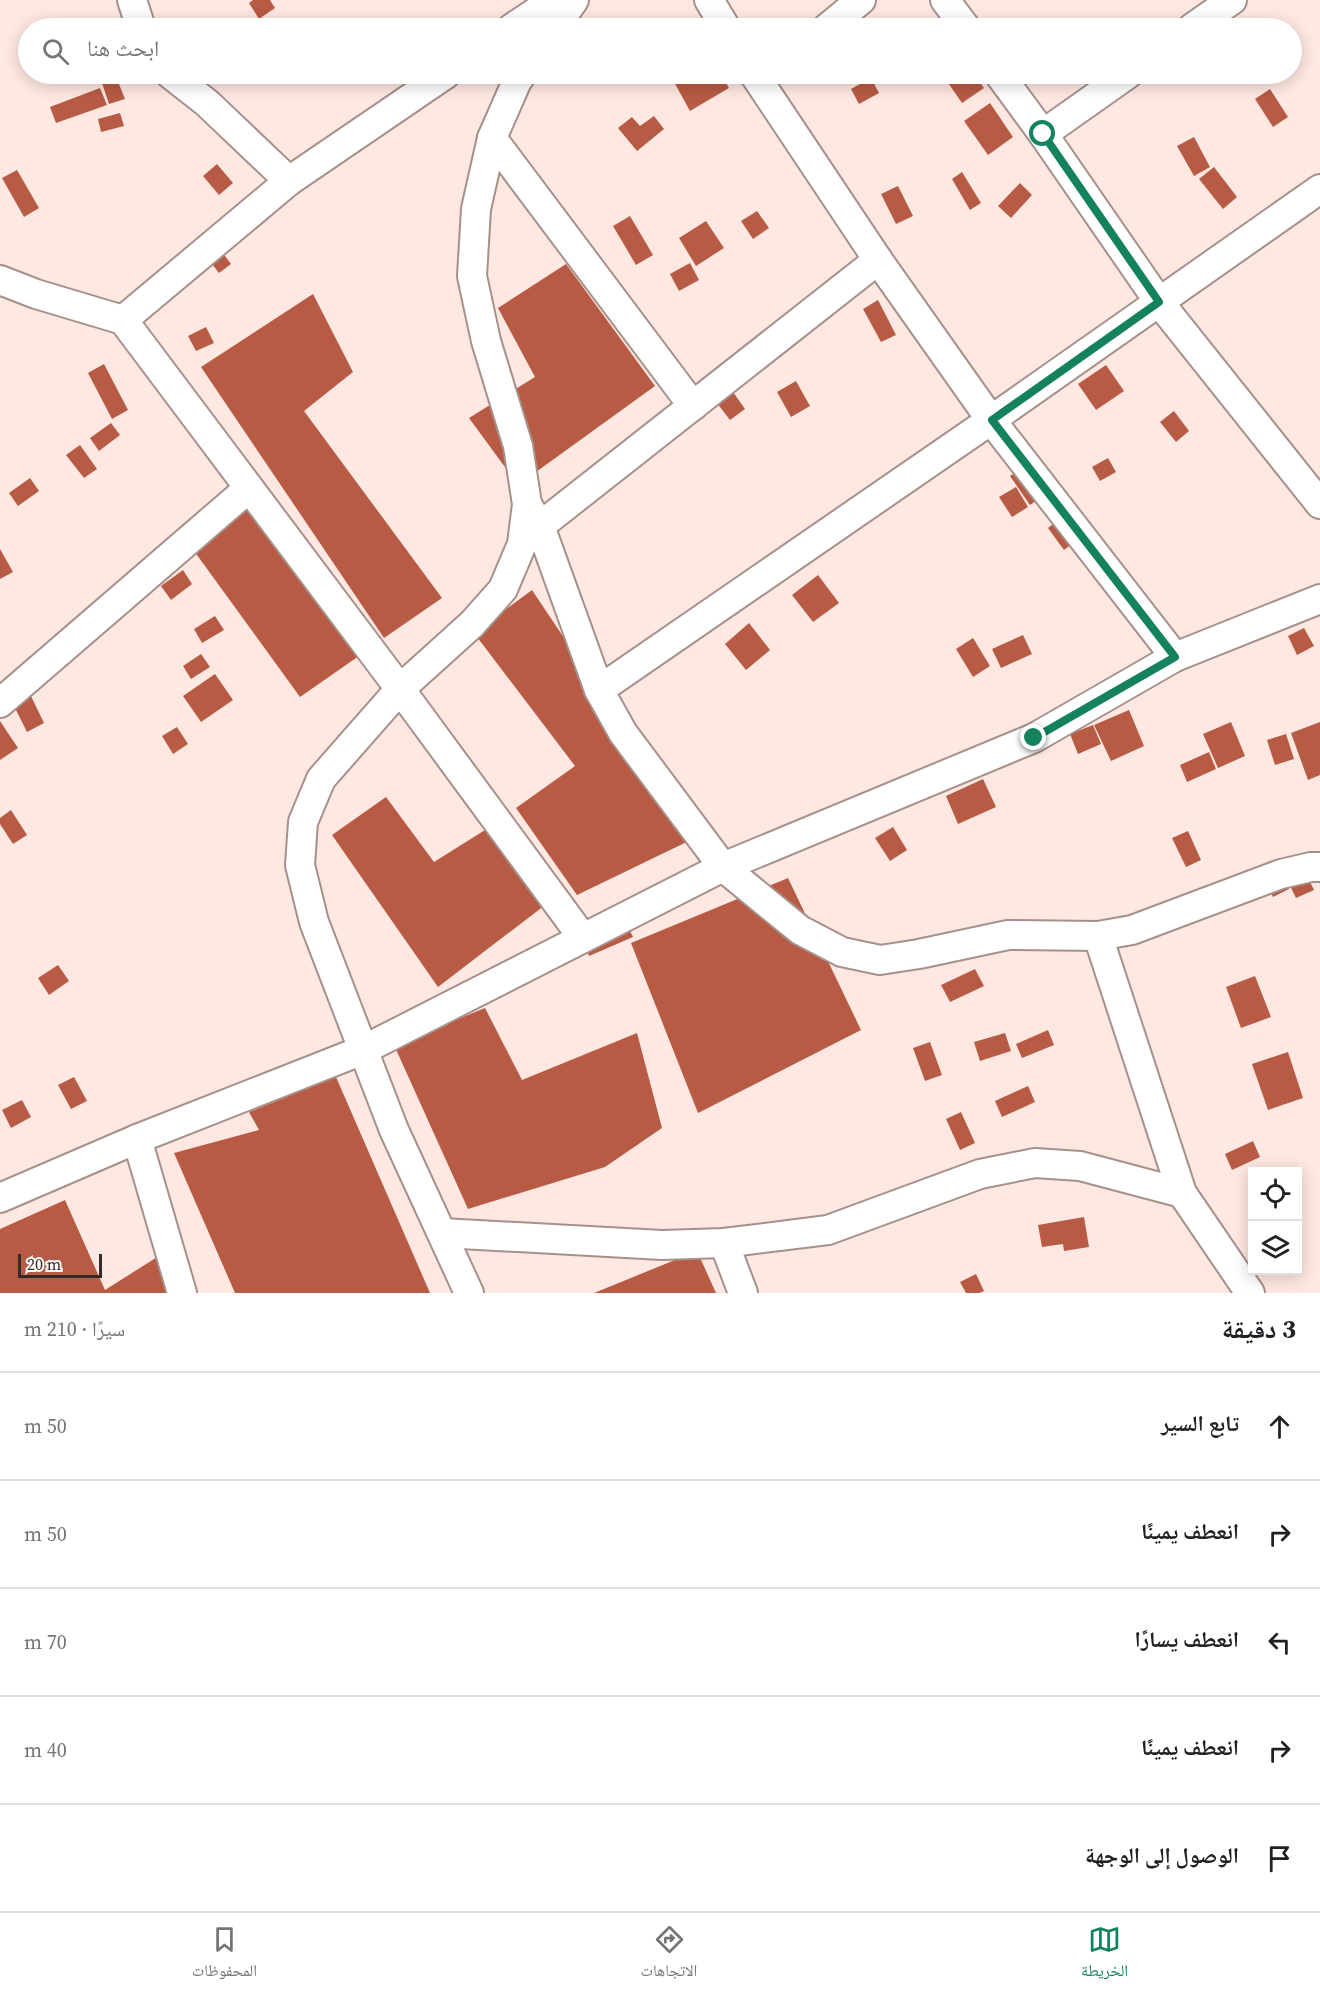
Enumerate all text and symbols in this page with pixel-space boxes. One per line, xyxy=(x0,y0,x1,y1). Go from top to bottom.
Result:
search box xyxy=(18,18,1302,84)
text: ابحث هنا xyxy=(87,33,159,63)
icon: search xyxy=(39,35,72,68)
route start xyxy=(1029,120,1055,146)
route end xyxy=(1020,724,1046,750)
map controls xyxy=(1248,1167,1302,1275)
button: locate xyxy=(1248,1167,1302,1221)
button: layers xyxy=(1248,1221,1302,1275)
scale bar xyxy=(18,1251,102,1278)
text: 20 m xyxy=(27,1253,61,1275)
text: 3 دقيقة xyxy=(1222,1311,1296,1347)
text: سيرًا · 210 m xyxy=(24,1315,125,1343)
text: تابع السير xyxy=(1161,1408,1239,1438)
icon: ahead xyxy=(1263,1410,1296,1443)
text: 50 m xyxy=(24,1412,67,1440)
text: انعطف يمينًا xyxy=(1141,1516,1239,1546)
icon: right xyxy=(1263,1518,1296,1551)
text: 50 m xyxy=(24,1520,67,1548)
text: انعطف يسارًا xyxy=(1135,1624,1239,1654)
icon: left xyxy=(1263,1626,1296,1659)
text: 70 m xyxy=(24,1628,67,1656)
text: انعطف يمينًا xyxy=(1141,1732,1239,1762)
icon: right xyxy=(1263,1734,1296,1767)
text: 40 m xyxy=(24,1736,67,1764)
text: الوصول إلى الوجهة xyxy=(1085,1840,1239,1870)
icon: arrive xyxy=(1263,1842,1296,1875)
tab: المحفوظات xyxy=(192,1923,257,1986)
tab: الاتجاهات xyxy=(641,1923,697,1986)
tab: الخريطة xyxy=(1081,1923,1128,1986)

